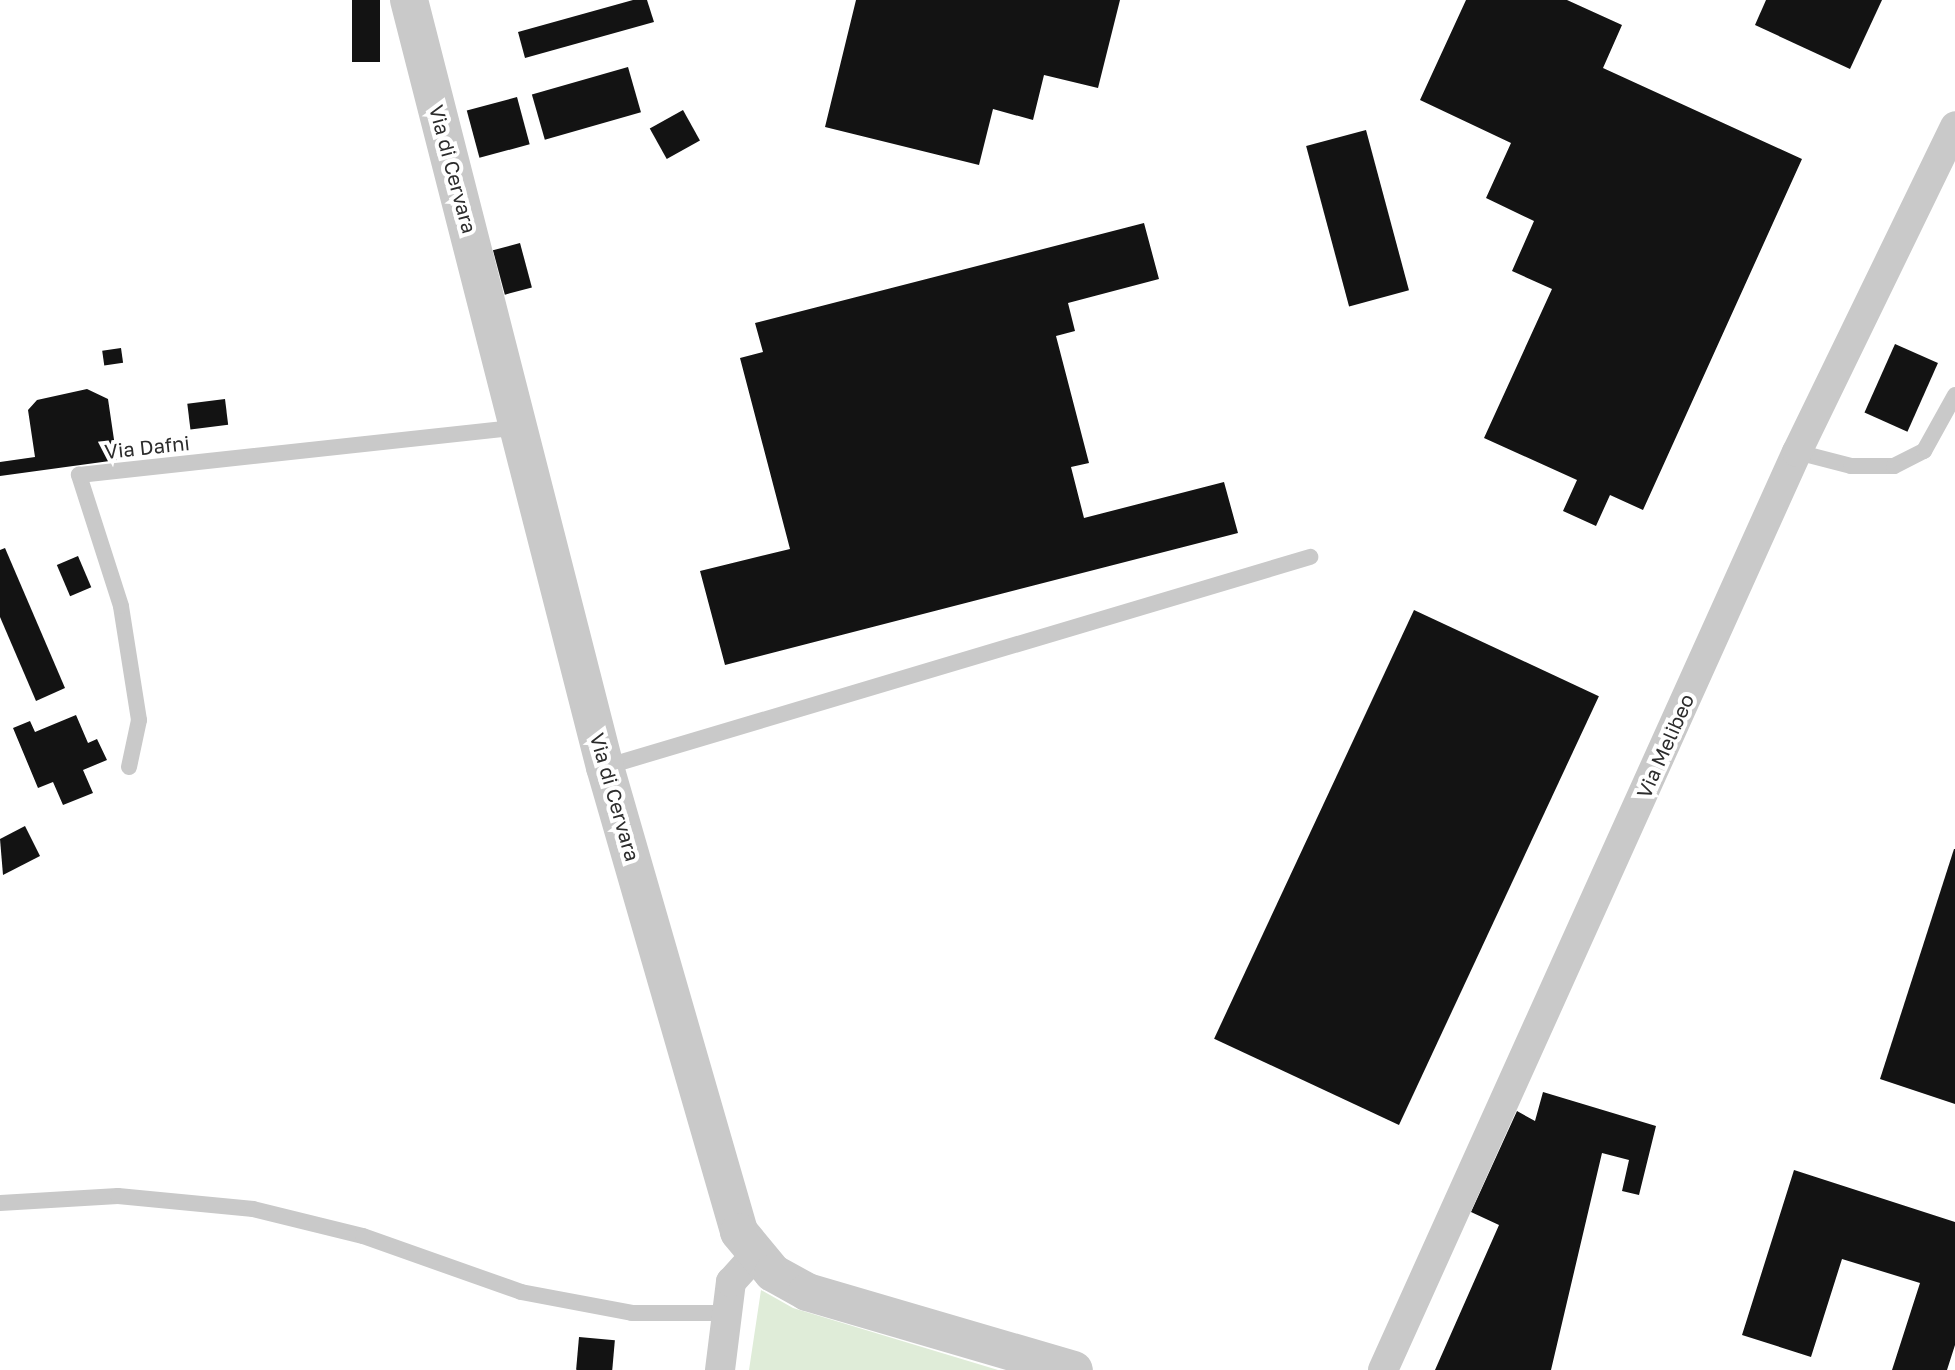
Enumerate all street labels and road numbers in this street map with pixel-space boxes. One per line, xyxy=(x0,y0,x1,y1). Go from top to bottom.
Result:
street label: Via di Cervara xyxy=(424,102,482,236)
street label: Via Dafni xyxy=(103,431,191,463)
street label: Via Melibeo xyxy=(1631,690,1699,802)
street label: Via di Cervara xyxy=(585,730,645,864)

